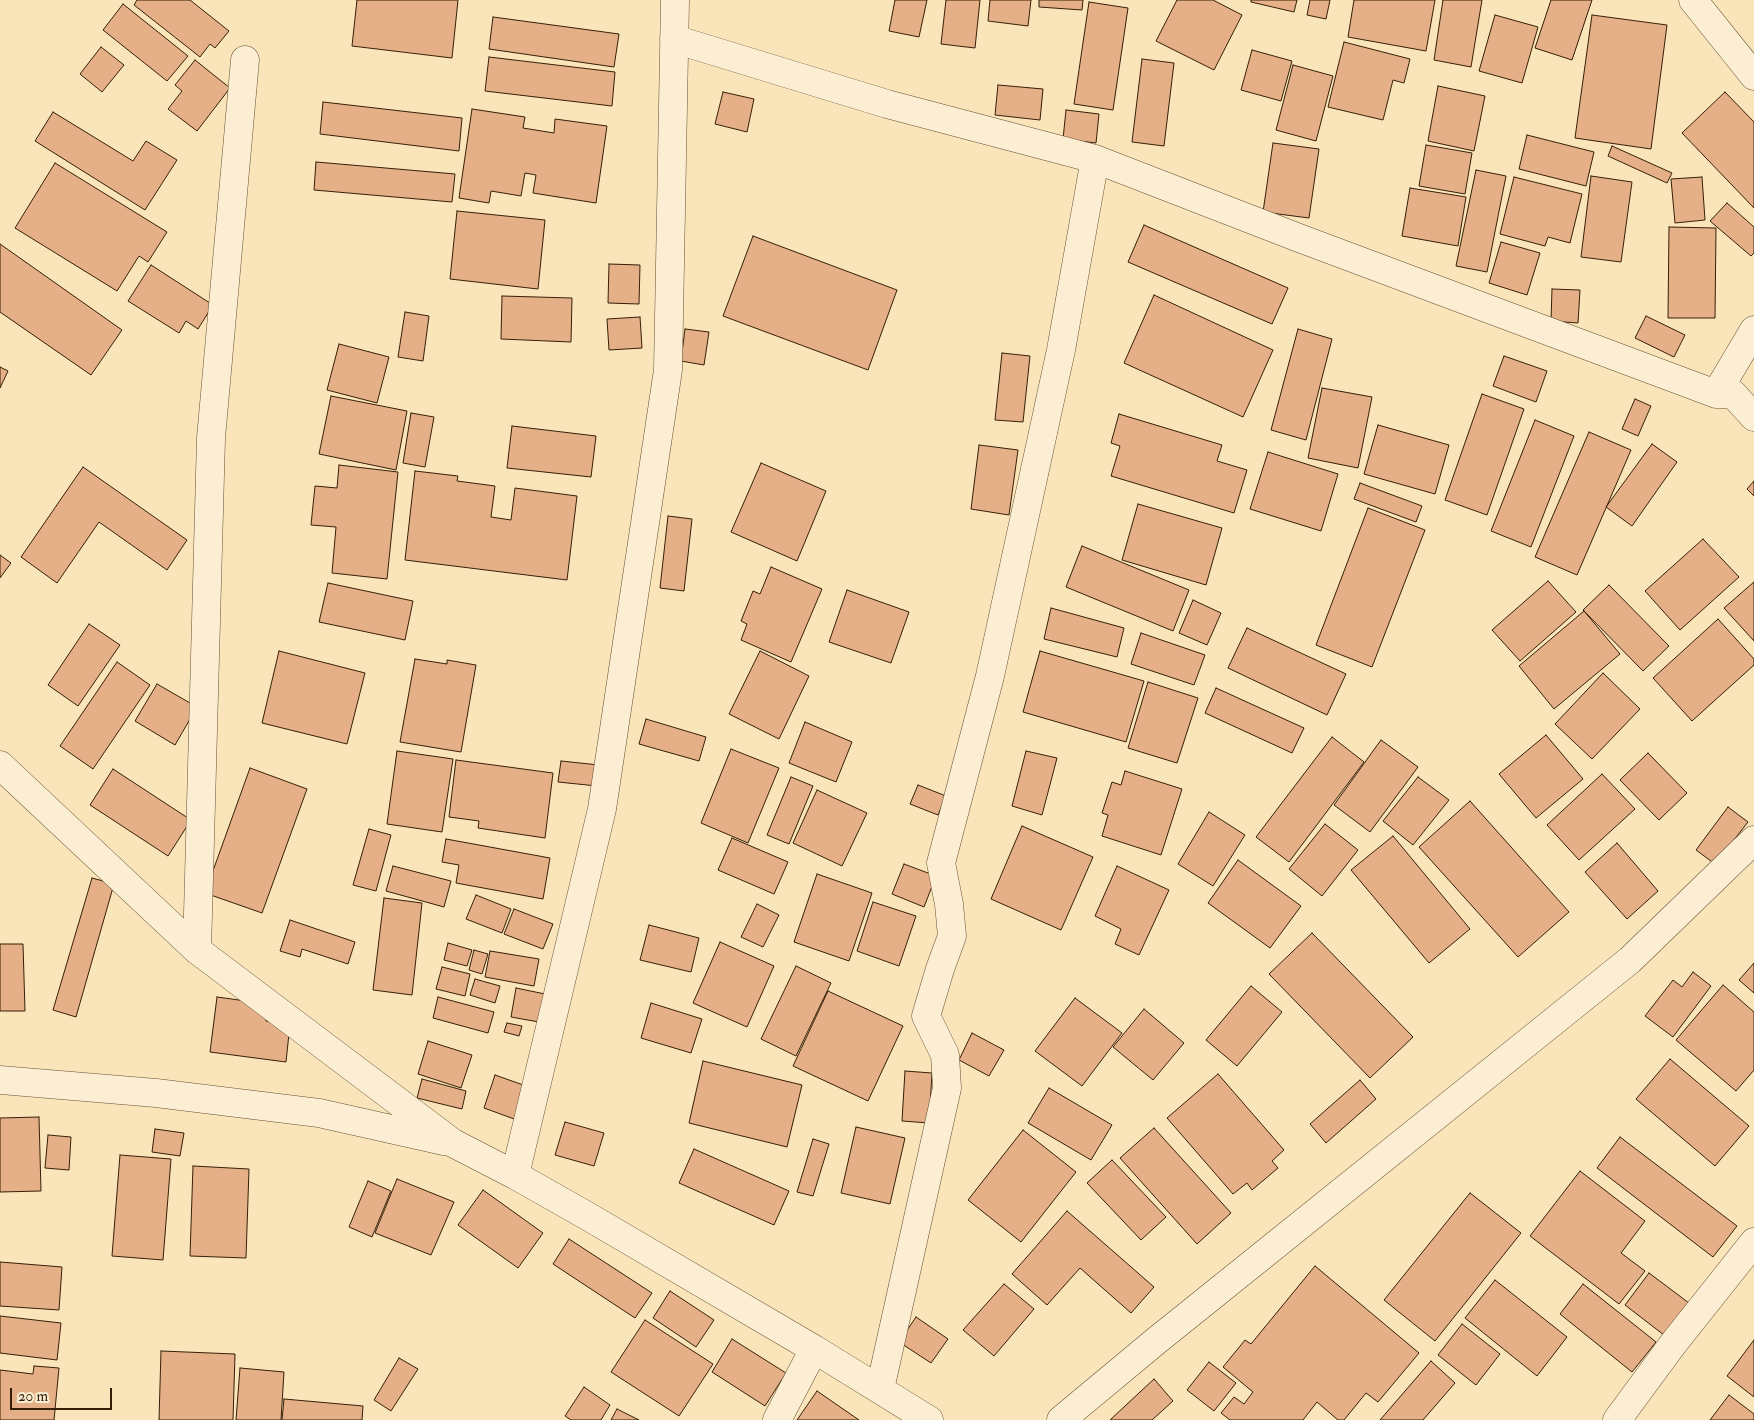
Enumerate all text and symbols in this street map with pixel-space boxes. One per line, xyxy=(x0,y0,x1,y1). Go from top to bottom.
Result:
scale bar xyxy=(12,1378,115,1410)
text: 20 m xyxy=(18,1387,48,1406)

